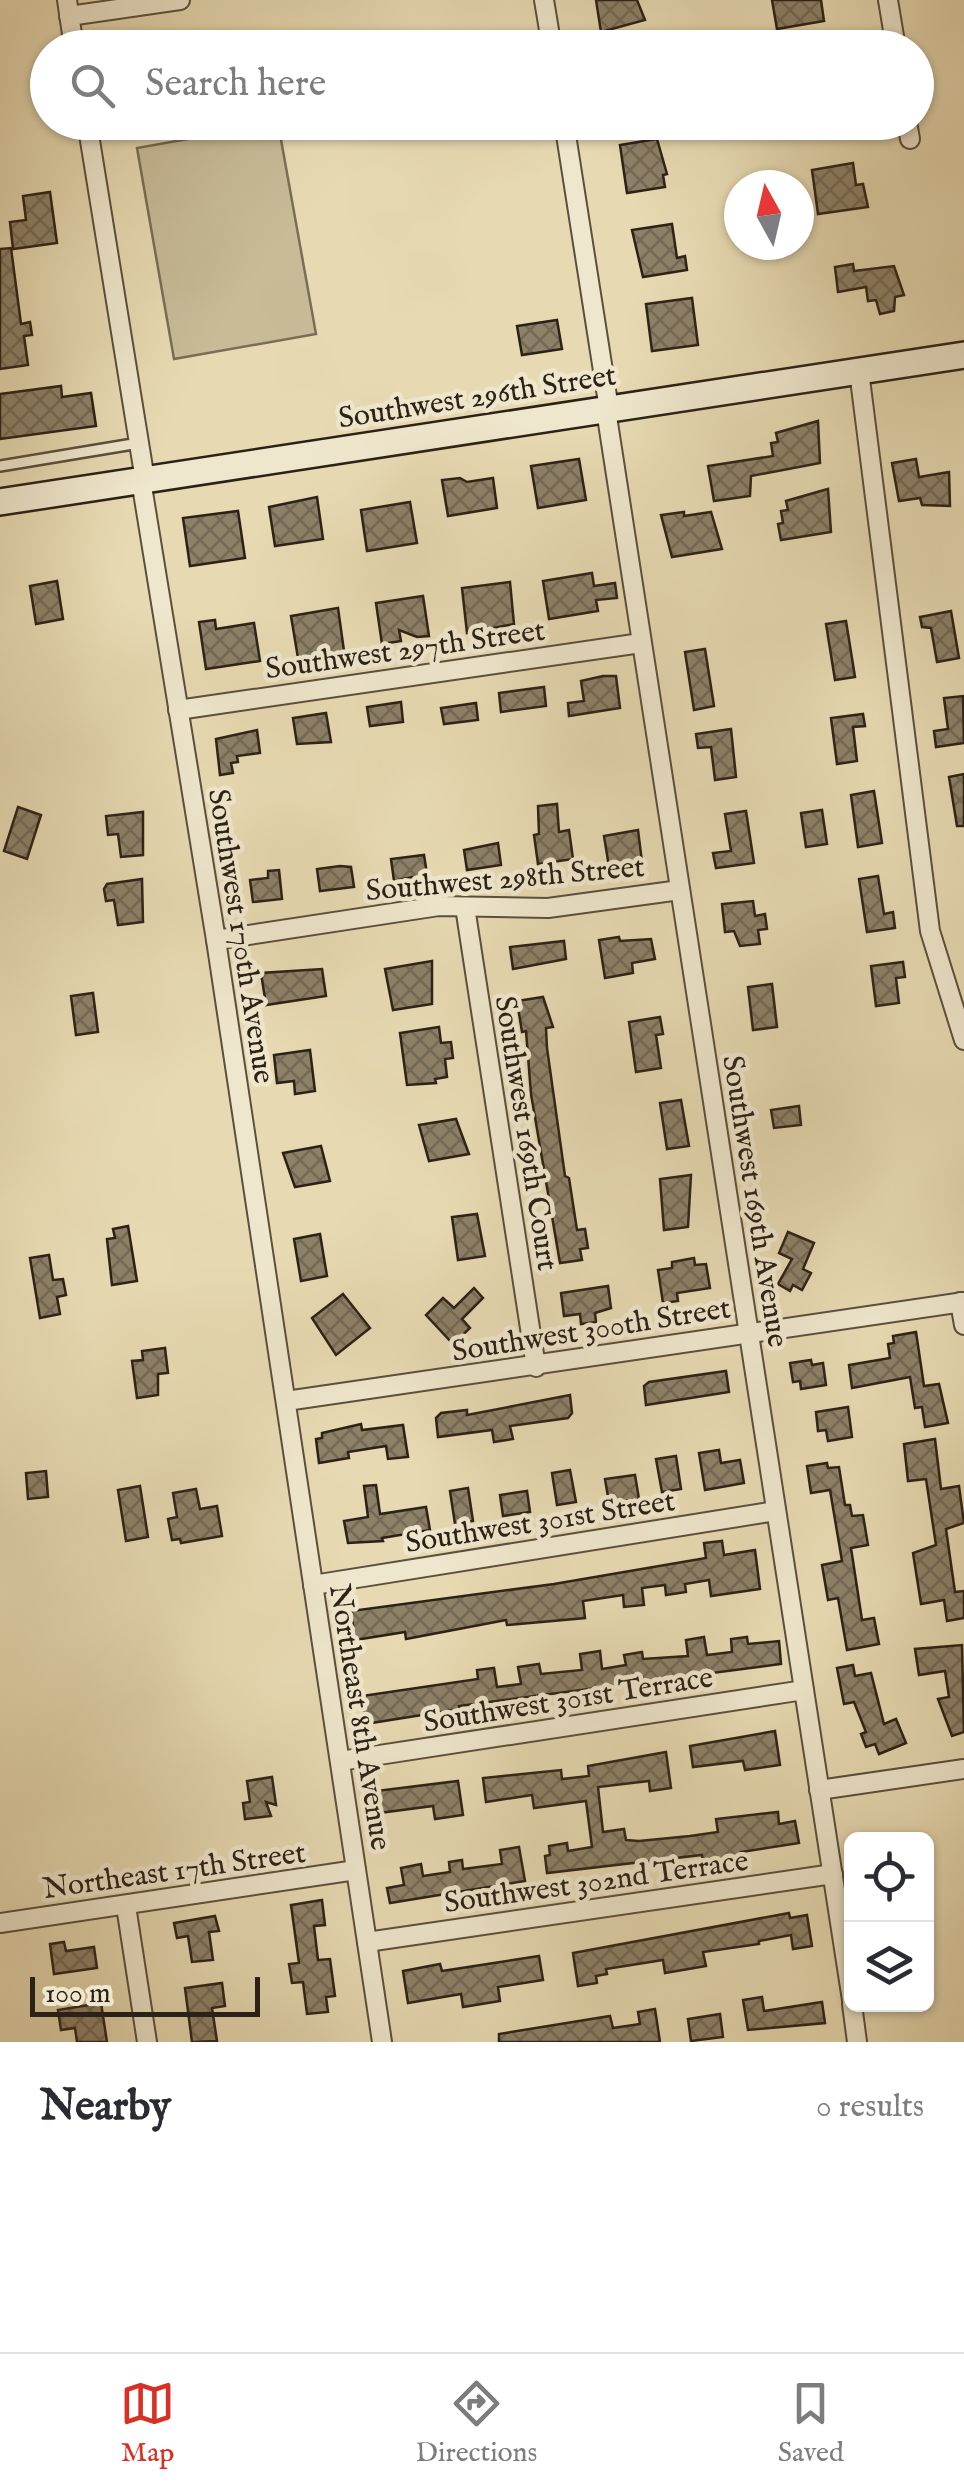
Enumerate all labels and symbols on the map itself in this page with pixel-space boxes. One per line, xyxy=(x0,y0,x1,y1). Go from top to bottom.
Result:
north arrow xyxy=(724,170,814,260)
street label: Southwest 296th Street xyxy=(336,357,619,439)
street label: Southwest 297th Street xyxy=(263,613,548,689)
street label: Southwest 170th Avenue xyxy=(198,786,282,1086)
street label: Southwest 298th Street xyxy=(364,849,646,911)
street label: Southwest 169th Court xyxy=(485,993,566,1273)
street label: Southwest 169th Avenue xyxy=(712,1053,796,1350)
street label: Southwest 300th Street xyxy=(449,1290,733,1372)
street label: Southwest 301st Street xyxy=(403,1483,678,1563)
street label: Northeast 8th Avenue xyxy=(319,1582,399,1853)
street label: Southwest 301st Terrace xyxy=(421,1659,716,1743)
street label: Northeast 17th Street xyxy=(40,1835,308,1909)
street label: Southwest 302nd Terrace xyxy=(442,1843,751,1923)
scale bar xyxy=(30,1972,260,2016)

